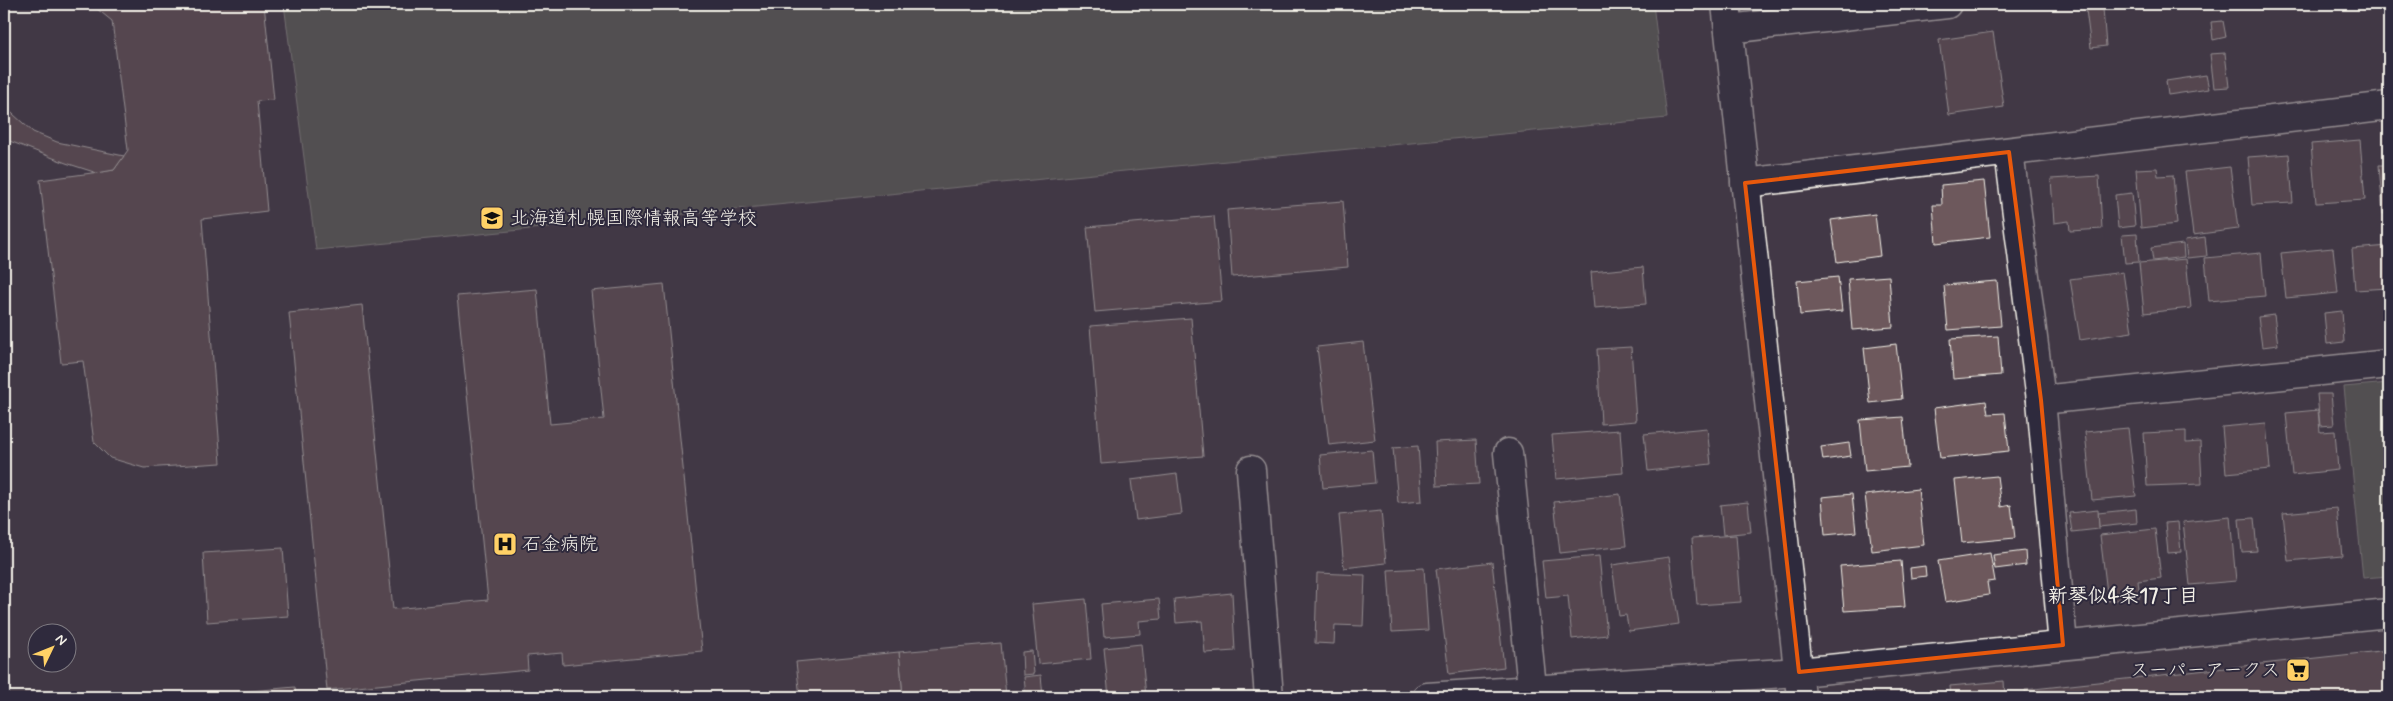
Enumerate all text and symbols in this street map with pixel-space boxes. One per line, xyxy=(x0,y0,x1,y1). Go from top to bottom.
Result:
school or university icon: 北海道札幌国際情報高等学校 xyxy=(479,205,505,231)
place label: 北海道札幌国際情報高等学校 xyxy=(510,206,757,231)
hospital icon: 石金病院 xyxy=(492,531,518,557)
place label: 石金病院 xyxy=(522,532,598,557)
district label: 新琴似4条17丁目 xyxy=(2048,583,2198,610)
north arrow xyxy=(28,624,78,674)
text: N xyxy=(51,630,71,649)
supermarket icon: スーパーアークス xyxy=(2285,657,2311,683)
place label: スーパーアークス xyxy=(2130,658,2280,683)

